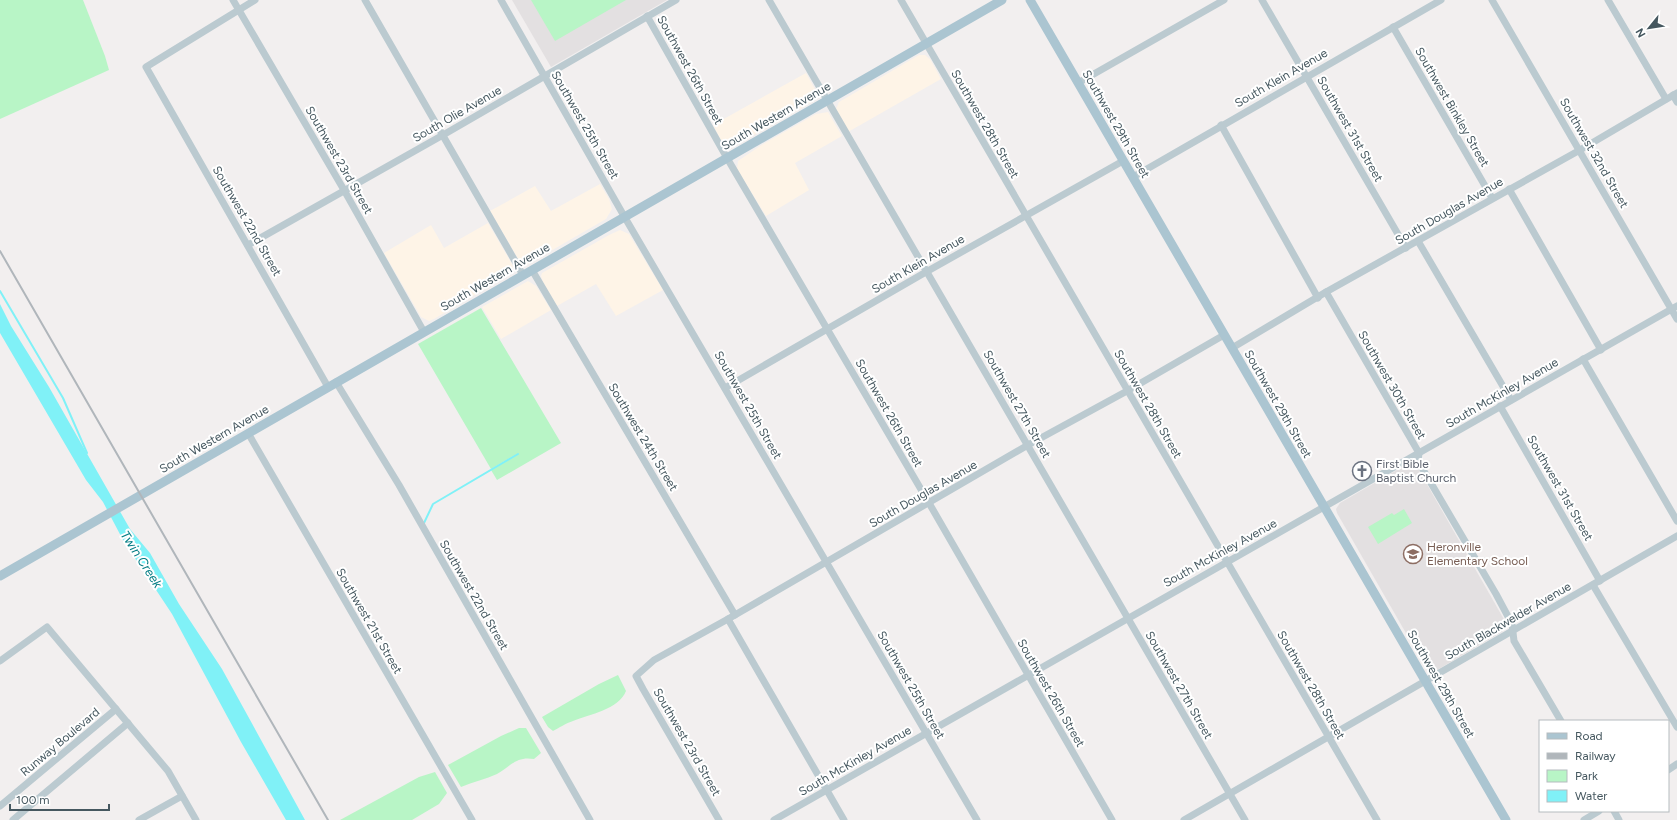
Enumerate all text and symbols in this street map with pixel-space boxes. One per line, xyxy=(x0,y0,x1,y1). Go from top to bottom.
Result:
north arrow xyxy=(1629,8,1669,48)
street label: Southwest 26th Street xyxy=(654,13,726,127)
text: N xyxy=(1633,26,1649,40)
street label: Southwest Binkley Street xyxy=(1412,45,1492,170)
street label: South Klein Avenue xyxy=(1232,46,1330,110)
street label: Southwest 28th Street xyxy=(948,67,1022,181)
street label: Southwest 25th Street xyxy=(548,68,622,182)
street label: Southwest 29th Street xyxy=(1079,68,1153,181)
street label: Southwest 31st Street xyxy=(1314,74,1386,185)
street label: South Western Avenue xyxy=(719,79,833,153)
street label: South Olie Avenue xyxy=(410,83,504,145)
street label: Southwest 32nd Street xyxy=(1557,96,1631,211)
street label: Southwest 23rd Street xyxy=(302,104,376,217)
street label: Southwest 22nd Street xyxy=(210,163,284,279)
street label: South Douglas Avenue xyxy=(1393,174,1506,248)
street label: South Klein Avenue xyxy=(869,232,967,296)
street label: South Western Avenue xyxy=(438,240,552,314)
street label: Southwest 30th Street xyxy=(1355,328,1429,442)
street label: Southwest 28th Street xyxy=(1111,347,1185,461)
street label: Southwest 25th Street xyxy=(711,348,785,462)
street label: Southwest 27th Street xyxy=(980,348,1054,461)
street label: Southwest 29th Street xyxy=(1241,348,1315,461)
street label: South McKinley Avenue xyxy=(1443,355,1561,431)
street label: Southwest 26th Street xyxy=(852,357,926,470)
street label: Southwest 24th Street xyxy=(605,381,681,494)
street label: South Western Avenue xyxy=(157,402,271,476)
street label: Southwest 31st Street xyxy=(1524,433,1596,544)
street label: South Douglas Avenue xyxy=(867,457,980,531)
place label: First Bible Baptist Church xyxy=(1376,457,1457,485)
church icon: First Bible Baptist Church xyxy=(1351,460,1373,482)
street label: South McKinley Avenue xyxy=(1161,516,1280,590)
water label: Twin Creek xyxy=(118,528,166,591)
street label: Southwest 22nd Street xyxy=(437,537,511,653)
place label: Heronville Elementary School xyxy=(1427,540,1528,568)
school or university icon: Heronville Elementary School xyxy=(1402,543,1424,565)
street label: Southwest 21st Street xyxy=(333,566,405,677)
street label: South Blackwelder Avenue xyxy=(1442,579,1574,663)
street label: Southwest 25th Street xyxy=(874,628,948,742)
street label: Southwest 28th Street xyxy=(1274,628,1348,742)
street label: Southwest 29th Street xyxy=(1404,628,1478,741)
street label: Southwest 27th Street xyxy=(1142,629,1216,742)
street label: Southwest 26th Street xyxy=(1014,637,1088,750)
street label: Southwest 23rd Street xyxy=(650,686,724,799)
street label: Runway Boulevard xyxy=(18,705,102,779)
legend xyxy=(1539,720,1669,812)
street label: South McKinley Avenue xyxy=(796,723,914,799)
text: Road xyxy=(1575,729,1603,743)
text: Railway xyxy=(1575,749,1616,763)
text: Park xyxy=(1575,769,1598,783)
scale bar xyxy=(10,786,109,812)
text: Water xyxy=(1575,789,1607,803)
text: 100 m xyxy=(16,793,50,807)

